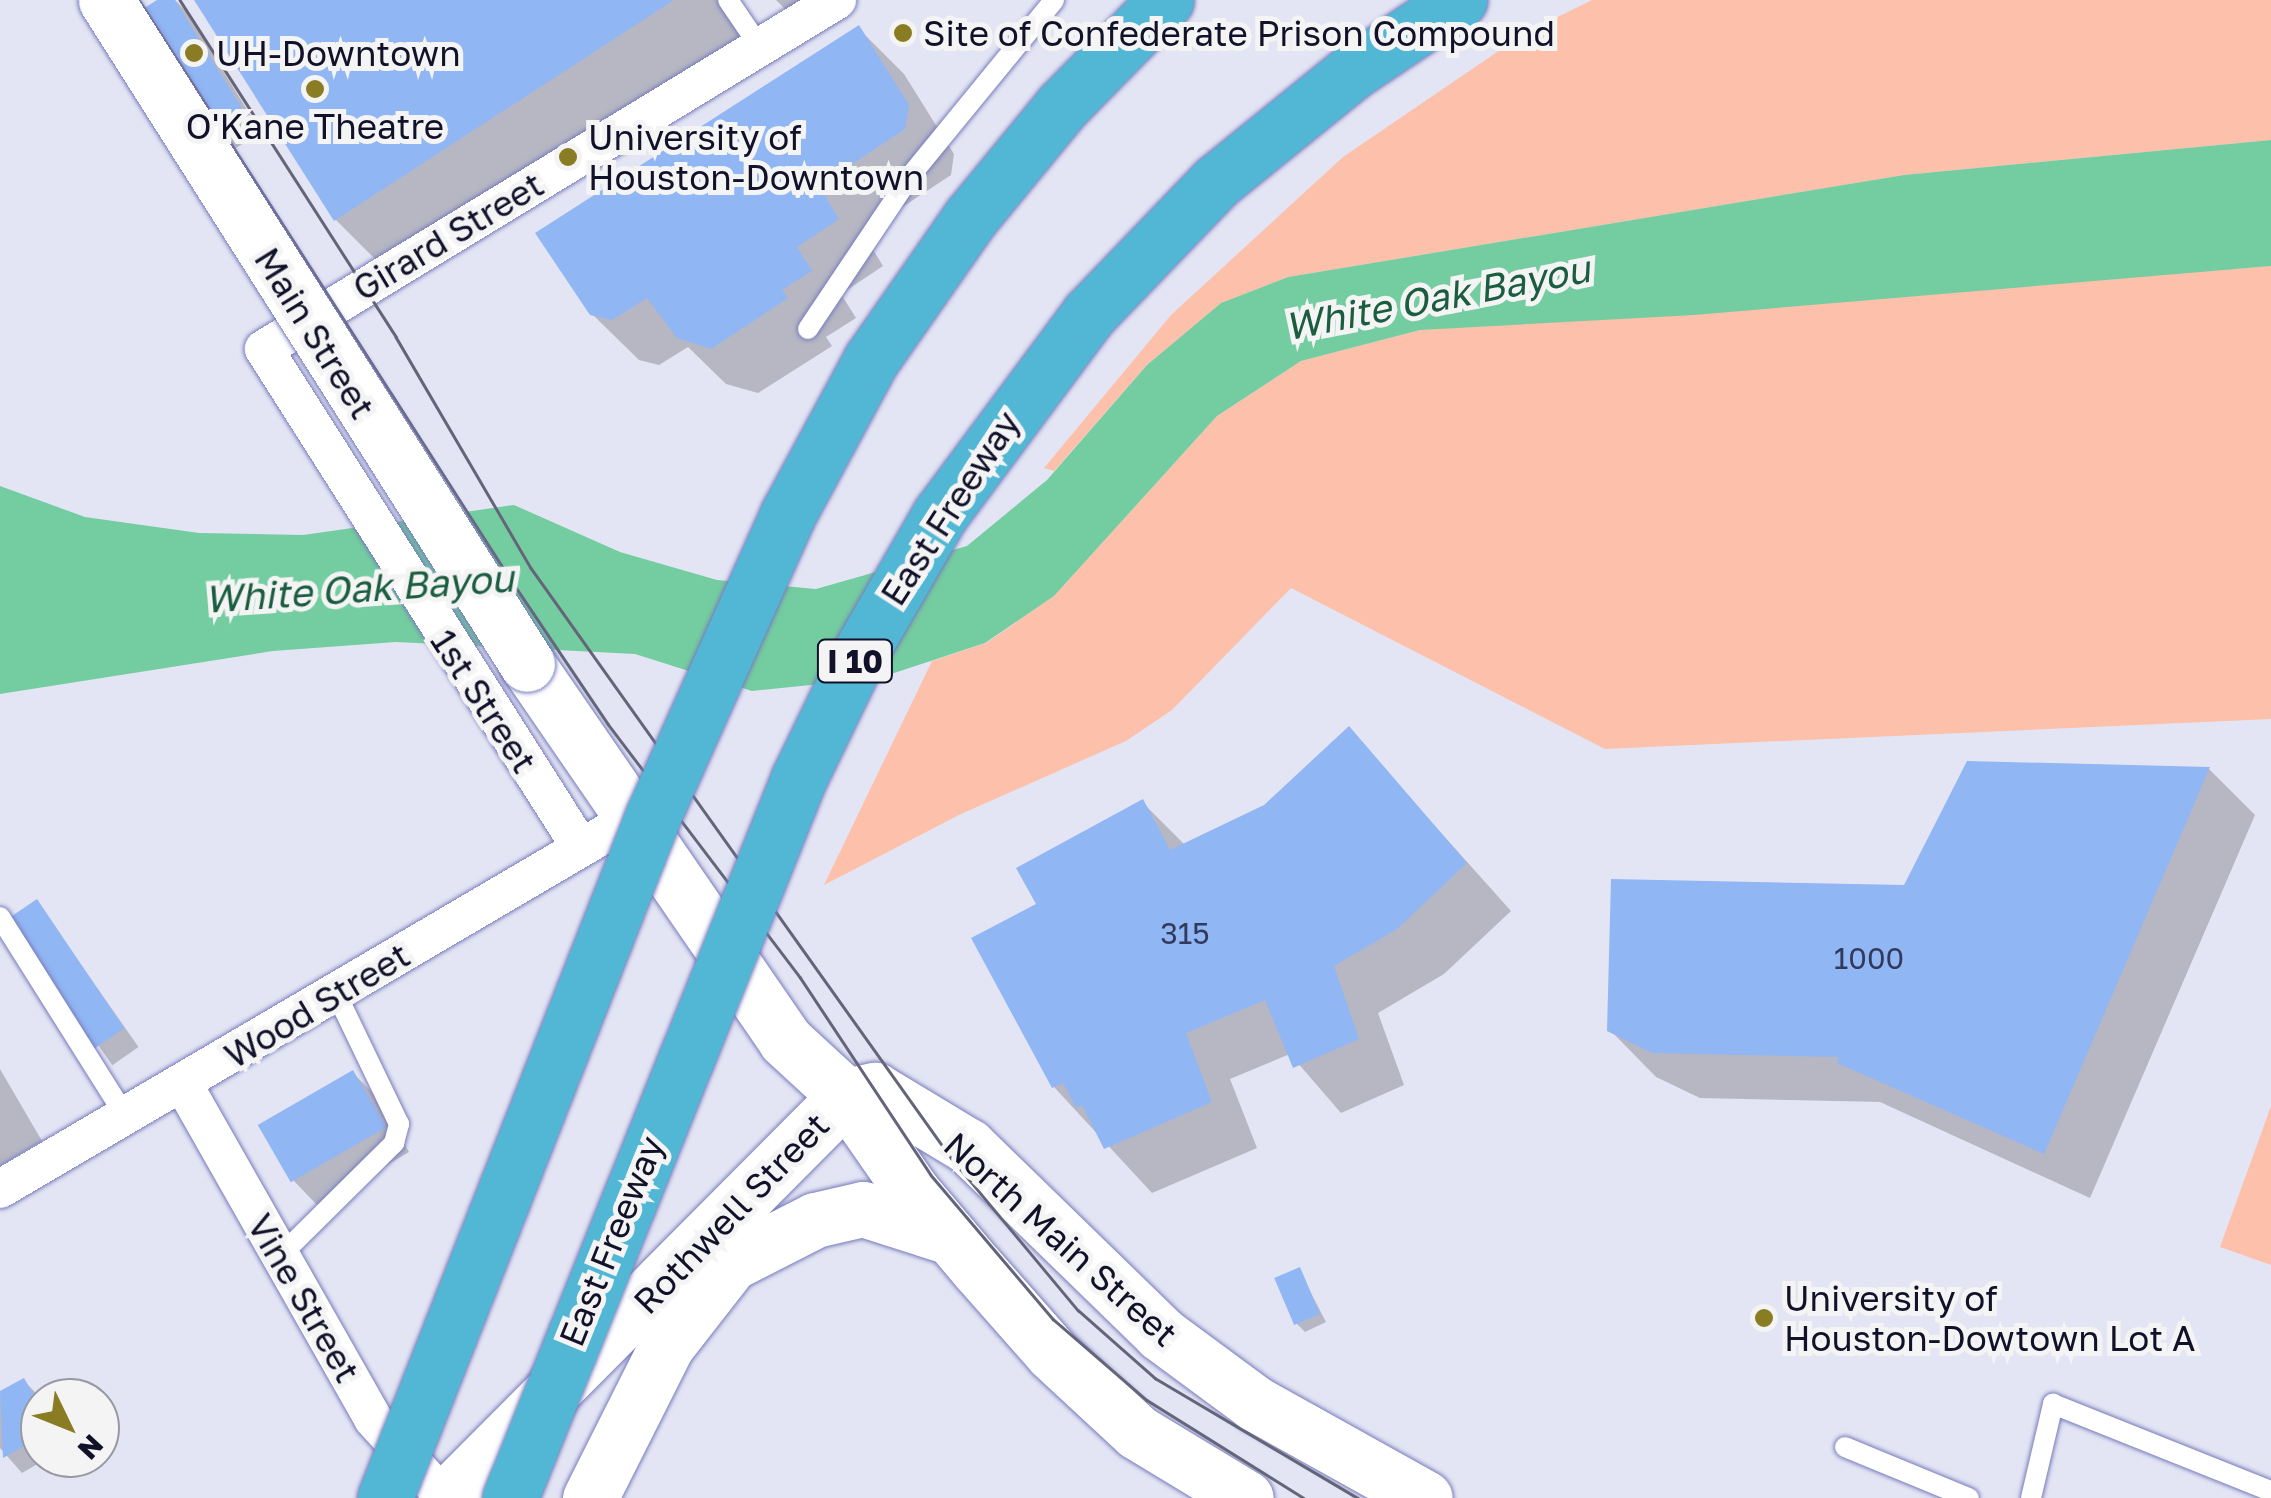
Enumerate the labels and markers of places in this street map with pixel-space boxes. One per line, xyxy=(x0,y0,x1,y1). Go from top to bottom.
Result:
place label: Site of Confederate Prison Compound xyxy=(923,12,1555,54)
marker: Site of Confederate Prison Compound xyxy=(892,22,914,44)
place label: UH-Downtown xyxy=(216,32,461,74)
marker: UH-Downtown xyxy=(181,40,207,66)
marker: O'Kane Theatre xyxy=(304,78,326,100)
place label: O'Kane Theatre xyxy=(186,105,444,147)
place label: University of Houston-Downtown xyxy=(588,116,924,198)
marker: University of Houston-Downtown xyxy=(557,146,579,168)
place label: University of Houston-Dowtown Lot A xyxy=(1784,1277,2195,1359)
marker: University of Houston-Dowtown Lot A xyxy=(1753,1307,1775,1329)

